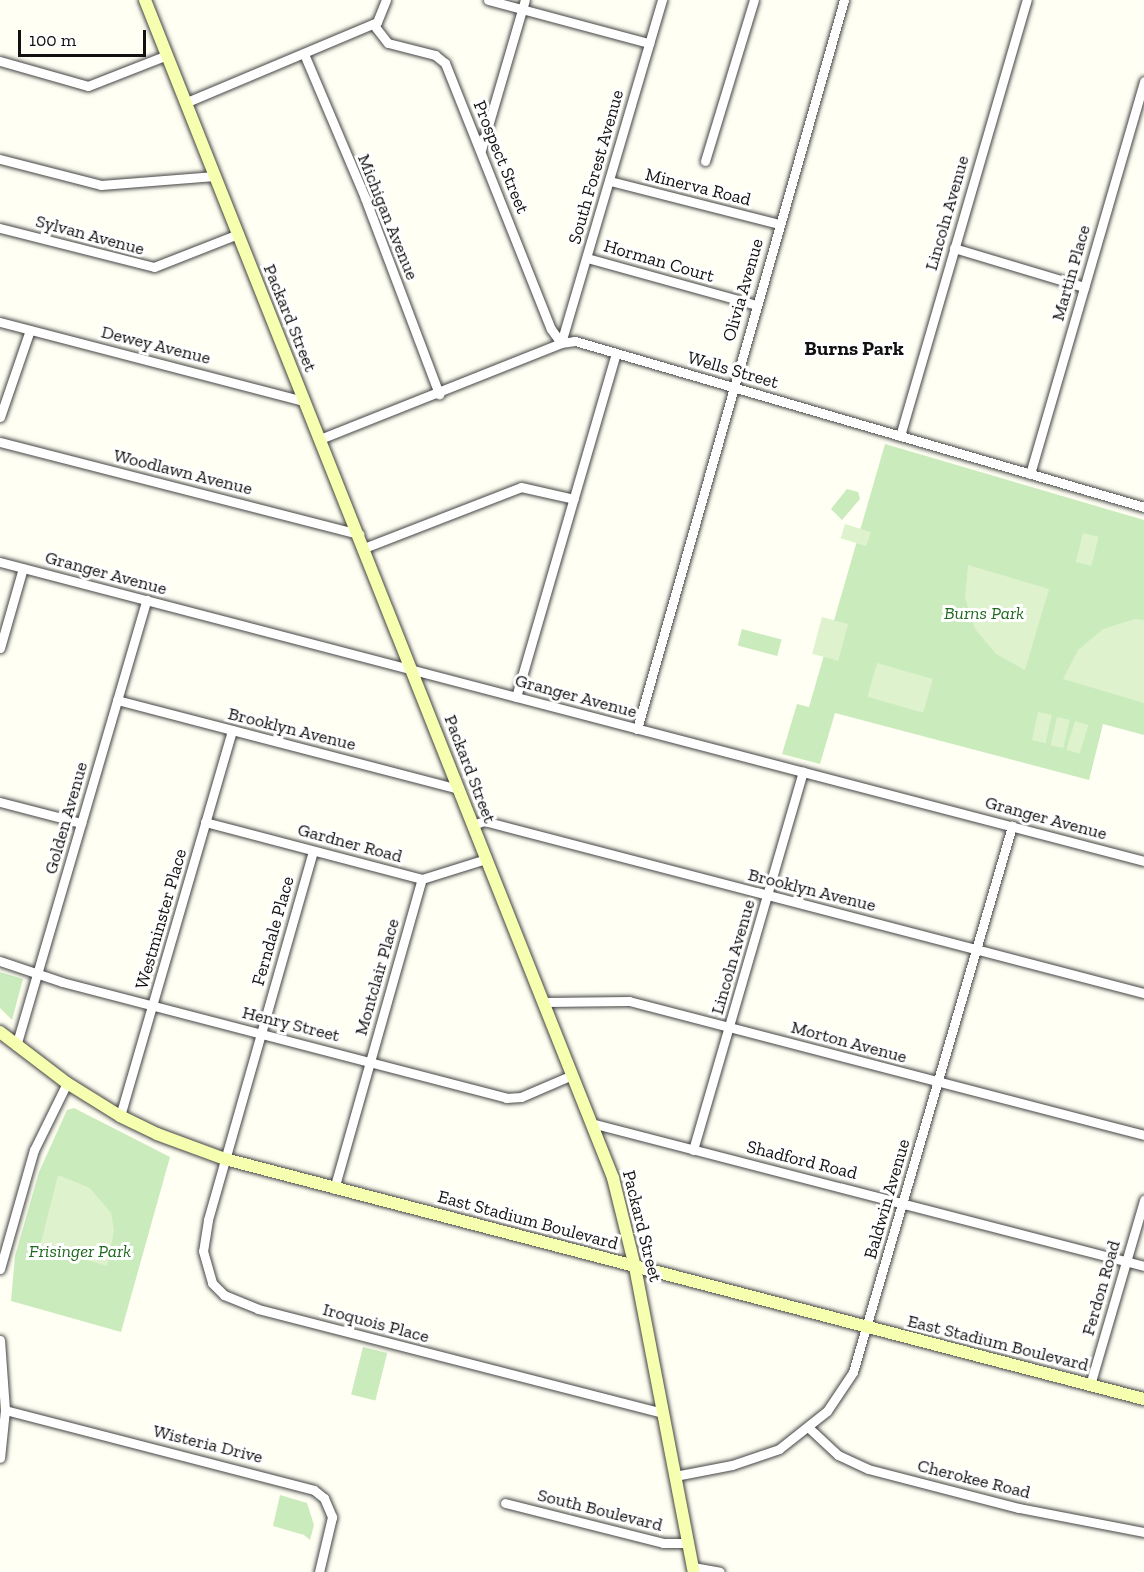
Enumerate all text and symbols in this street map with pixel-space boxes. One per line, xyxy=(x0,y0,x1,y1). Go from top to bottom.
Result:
scale bar xyxy=(21,18,148,56)
text: 100 m xyxy=(29,29,76,51)
street label: South Forest Avenue xyxy=(564,87,628,247)
street label: Prospect Street xyxy=(469,97,533,217)
street label: Michigan Avenue xyxy=(353,151,423,283)
street label: Lincoln Avenue xyxy=(920,153,974,273)
street label: Minerva Road xyxy=(643,163,753,211)
street label: Sylvan Avenue xyxy=(33,210,147,260)
street label: Martin Place xyxy=(1047,223,1095,323)
street label: Horman Court xyxy=(601,235,717,287)
street label: Olivia Avenue xyxy=(718,236,768,344)
street label: Packard Street xyxy=(259,261,321,375)
street label: Dewey Avenue xyxy=(99,321,213,369)
district label: Burns Park xyxy=(804,336,904,360)
street label: Wells Street xyxy=(685,347,781,393)
street label: Woodlawn Avenue xyxy=(111,444,255,500)
street label: Granger Avenue xyxy=(42,546,170,600)
park label: Burns Park xyxy=(944,602,1024,624)
street label: Granger Avenue xyxy=(512,669,640,723)
street label: Brooklyn Avenue xyxy=(226,703,358,755)
street label: Packard Street xyxy=(439,712,501,826)
street label: Golden Avenue xyxy=(40,759,92,877)
street label: Granger Avenue xyxy=(982,791,1110,845)
street label: Gardner Road xyxy=(295,819,405,867)
street label: Westminster Place xyxy=(131,846,191,992)
street label: Brooklyn Avenue xyxy=(746,864,878,916)
street label: Ferndale Place xyxy=(247,874,299,988)
street label: Lincoln Avenue xyxy=(706,897,760,1017)
street label: Montclair Place xyxy=(350,916,404,1038)
street label: Henry Street xyxy=(240,1001,342,1047)
street label: Morton Avenue xyxy=(788,1016,910,1068)
street label: Shadford Road xyxy=(744,1136,860,1184)
street label: Baldwin Avenue xyxy=(859,1136,915,1262)
street label: Packard Street xyxy=(618,1168,666,1284)
street label: East Stadium Boulevard xyxy=(435,1186,621,1254)
street label: Ferdon Road xyxy=(1077,1238,1125,1338)
park label: Frisinger Park xyxy=(29,1240,131,1262)
street label: Iroquois Place xyxy=(320,1298,432,1348)
street label: East Stadium Boulevard xyxy=(905,1310,1091,1376)
street label: Wisteria Drive xyxy=(151,1420,265,1468)
street label: Cherokee Road xyxy=(915,1455,1033,1503)
street label: South Boulevard xyxy=(535,1484,665,1536)

